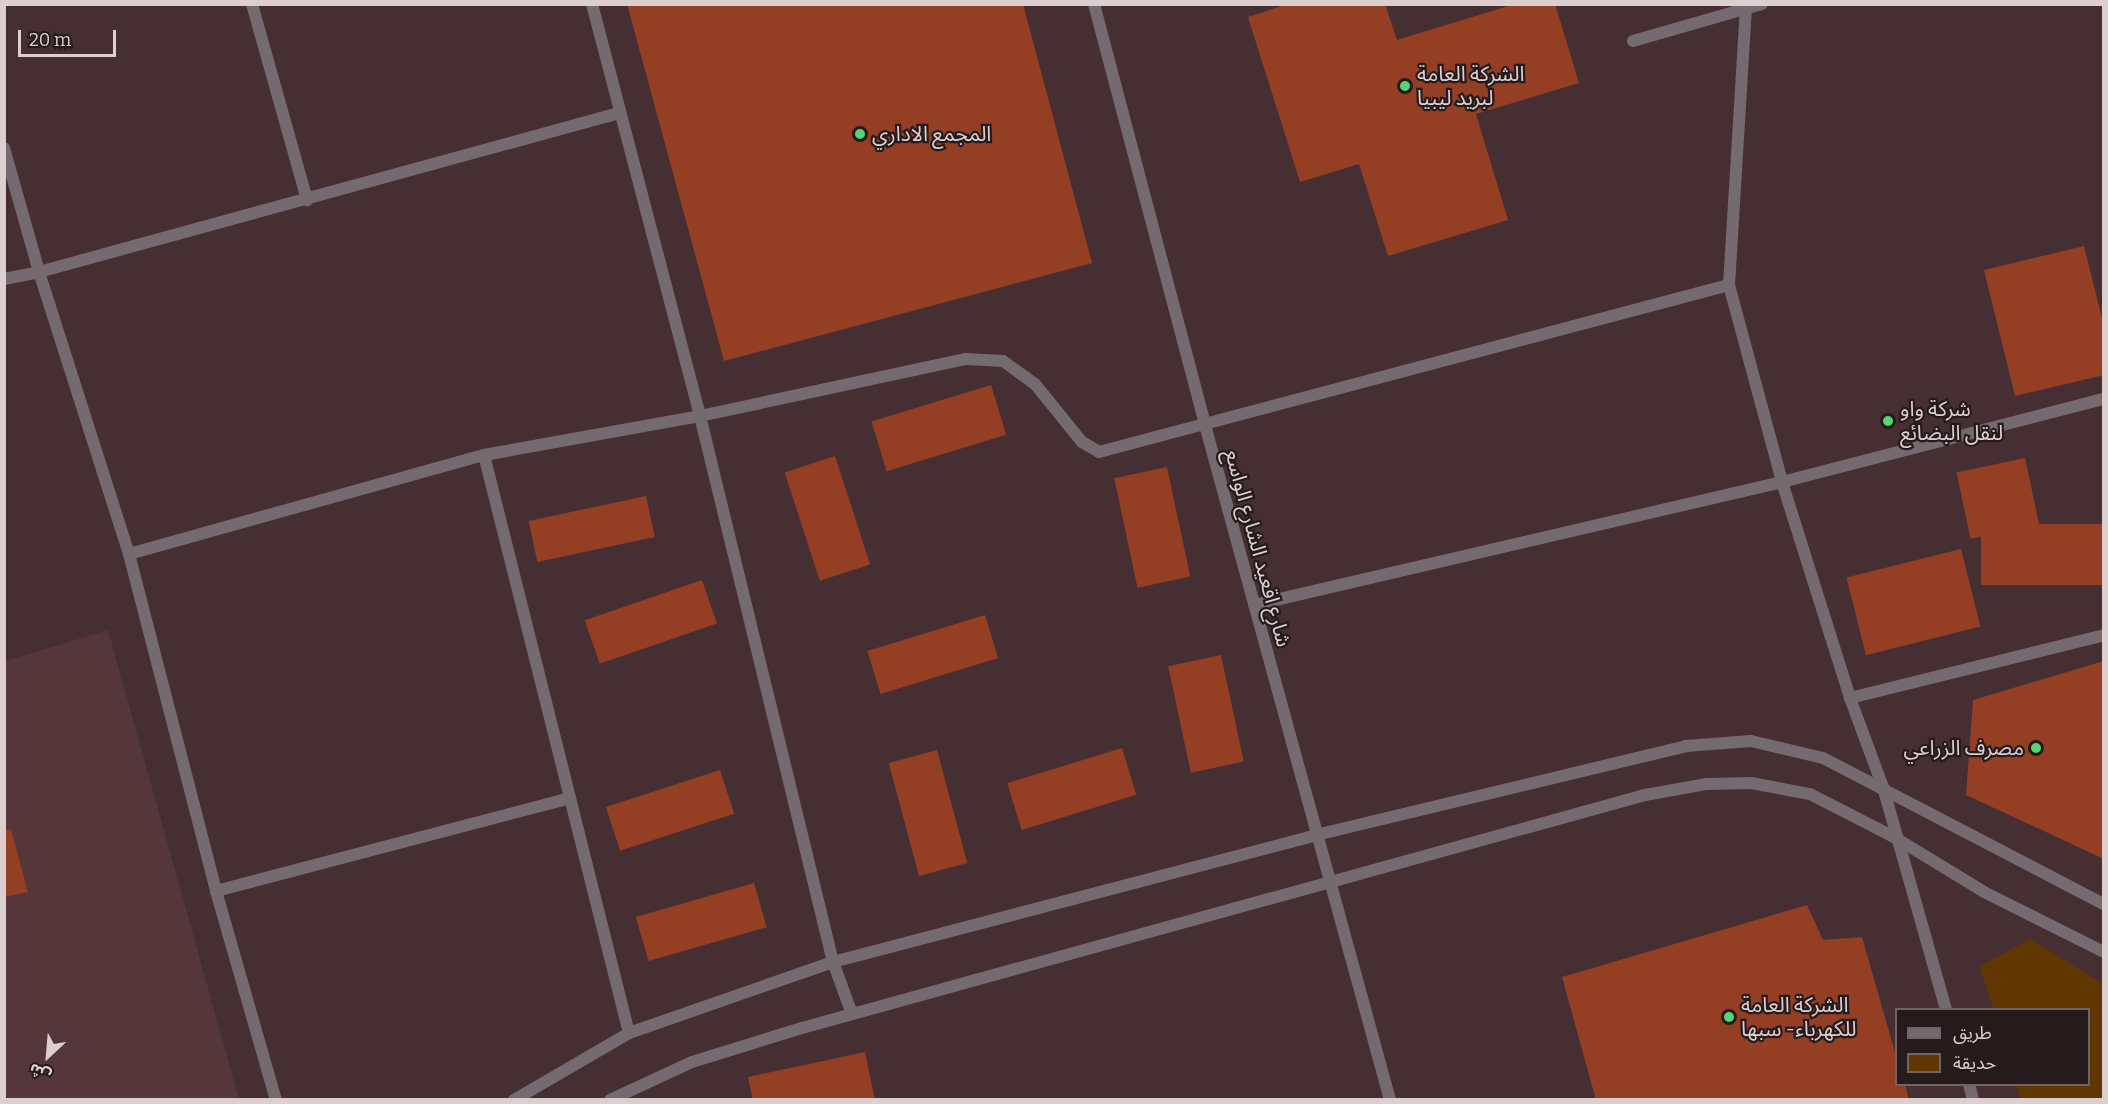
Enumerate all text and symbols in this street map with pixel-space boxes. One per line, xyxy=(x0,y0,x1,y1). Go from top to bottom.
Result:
scale bar xyxy=(21,18,118,56)
text: 20 m xyxy=(29,29,71,51)
place label: الشركة العامة لبريد ليبيا xyxy=(1417,61,1525,111)
marker: الشركة العامة لبريد ليبيا xyxy=(1398,79,1412,93)
place label: المجمع الاداري xyxy=(872,121,991,147)
marker: المجمع الاداري xyxy=(853,127,867,141)
place label: شركة واو لنقل البضائع xyxy=(1900,396,2003,446)
marker: شركة واو لنقل البضائع xyxy=(1881,414,1895,428)
street label: شارع اقعيد الشارع الواسع xyxy=(1219,446,1297,650)
place label: مصرف الزراعي xyxy=(1904,735,2024,761)
marker: مصرف الزراعي xyxy=(2029,741,2043,755)
place label: الشركة العامة للكهرباء- سبها xyxy=(1741,992,1856,1042)
legend xyxy=(1895,1008,2090,1086)
marker: الشركة العامة للكهرباء- سبها xyxy=(1722,1010,1736,1024)
text: طريق xyxy=(1953,1022,1992,1044)
north arrow xyxy=(18,1026,78,1086)
text: حديقة xyxy=(1953,1052,1996,1074)
text: ش xyxy=(26,1059,54,1086)

